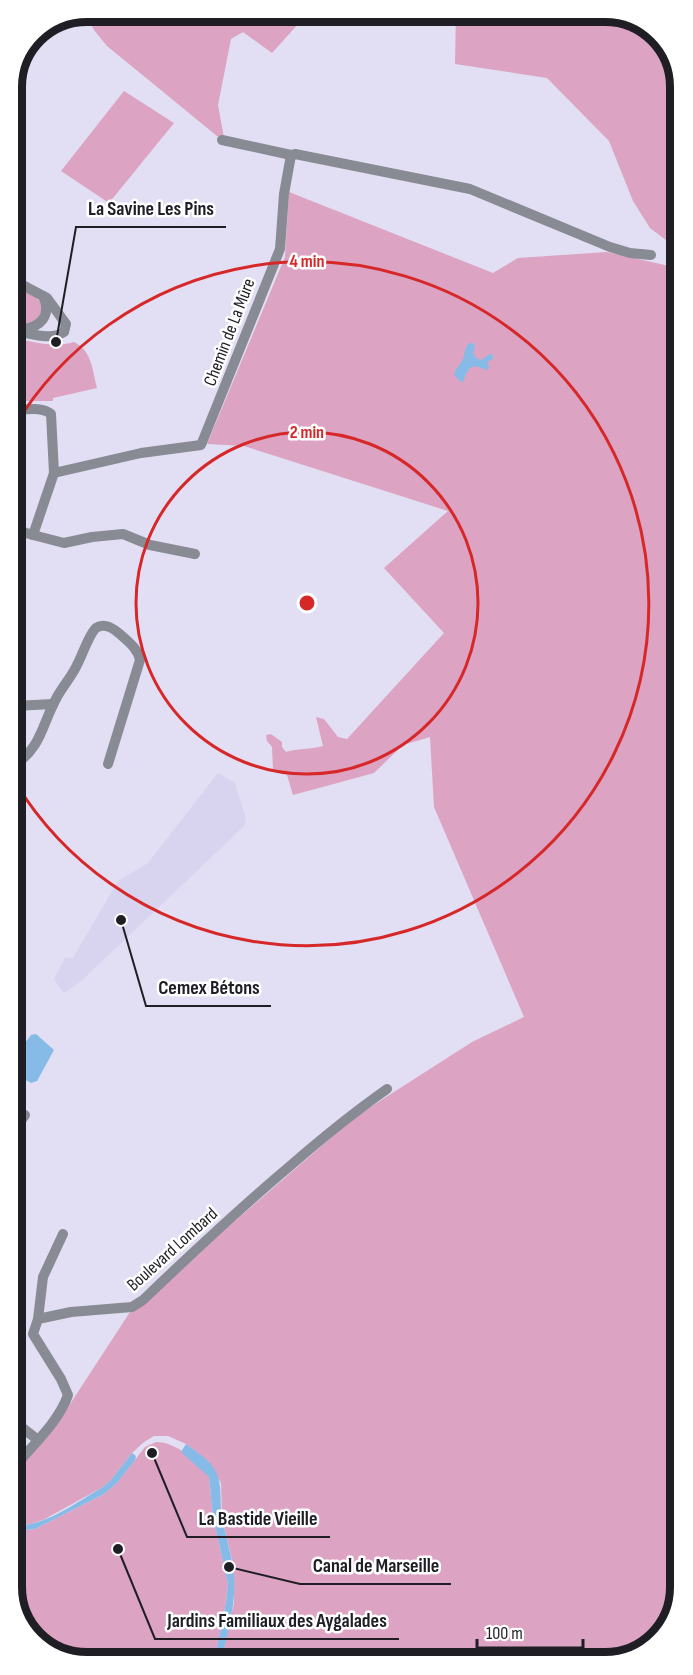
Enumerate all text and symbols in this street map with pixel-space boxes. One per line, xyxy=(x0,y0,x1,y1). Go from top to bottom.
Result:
callout: La Savine Les Pins xyxy=(76,189,226,227)
text: La Savine Les Pins xyxy=(88,197,214,221)
text: 4 min xyxy=(290,251,324,272)
street label: Chemin de La Mûre xyxy=(199,275,260,389)
text: 2 min xyxy=(290,422,324,443)
centre of rings xyxy=(297,593,317,613)
callout: Cemex Bétons xyxy=(146,968,271,1006)
text: Cemex Bétons xyxy=(158,976,260,1000)
street label: Boulevard Lombard xyxy=(123,1203,222,1296)
callout: La Bastide Vieille xyxy=(187,1499,330,1537)
text: La Bastide Vieille xyxy=(199,1507,317,1531)
callout: Canal de Marseille xyxy=(300,1546,451,1584)
text: Canal de Marseille xyxy=(313,1554,439,1578)
callout: Jardins Familiaux des Aygalades xyxy=(155,1601,399,1639)
text: Jardins Familiaux des Aygalades xyxy=(166,1609,387,1633)
scale bar xyxy=(477,1612,584,1650)
text: 100 m xyxy=(486,1623,523,1644)

